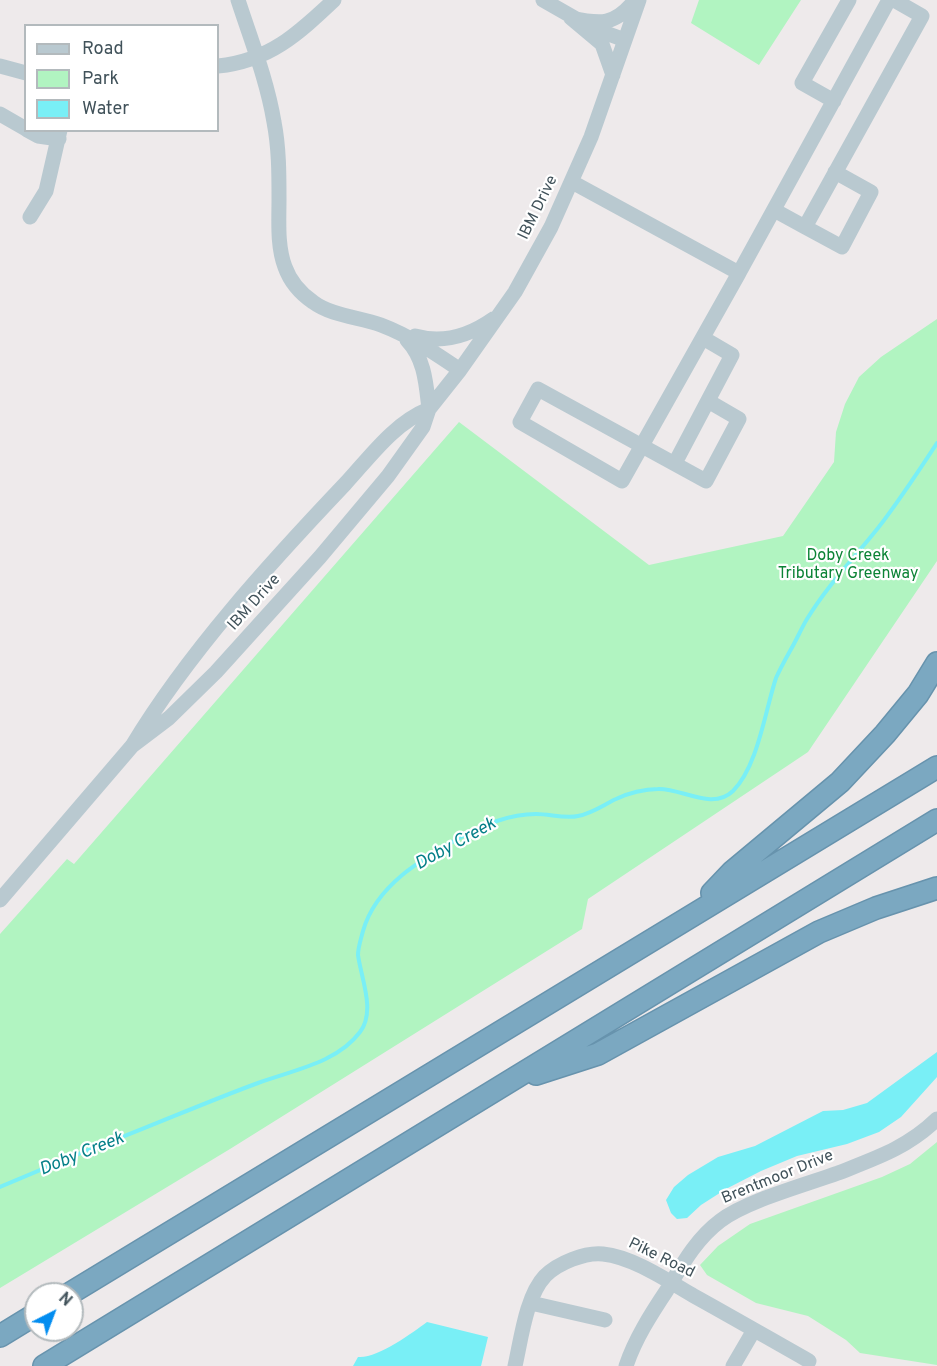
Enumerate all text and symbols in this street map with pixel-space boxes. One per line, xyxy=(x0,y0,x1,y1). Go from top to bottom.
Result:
legend xyxy=(24,24,219,132)
text: Road xyxy=(82,38,124,61)
text: Park xyxy=(82,68,119,91)
text: Water xyxy=(82,98,129,121)
street label: IBM Drive xyxy=(515,173,563,243)
park label: Doby Creek Tributary Greenway xyxy=(778,547,918,585)
street label: IBM Drive xyxy=(225,571,285,635)
water label: Doby Creek xyxy=(412,814,500,876)
water label: Doby Creek xyxy=(37,1128,127,1182)
street label: Brentmoor Drive xyxy=(719,1147,837,1209)
street label: Pike Road xyxy=(625,1235,697,1283)
north arrow xyxy=(24,1282,84,1342)
text: N xyxy=(54,1289,76,1311)

